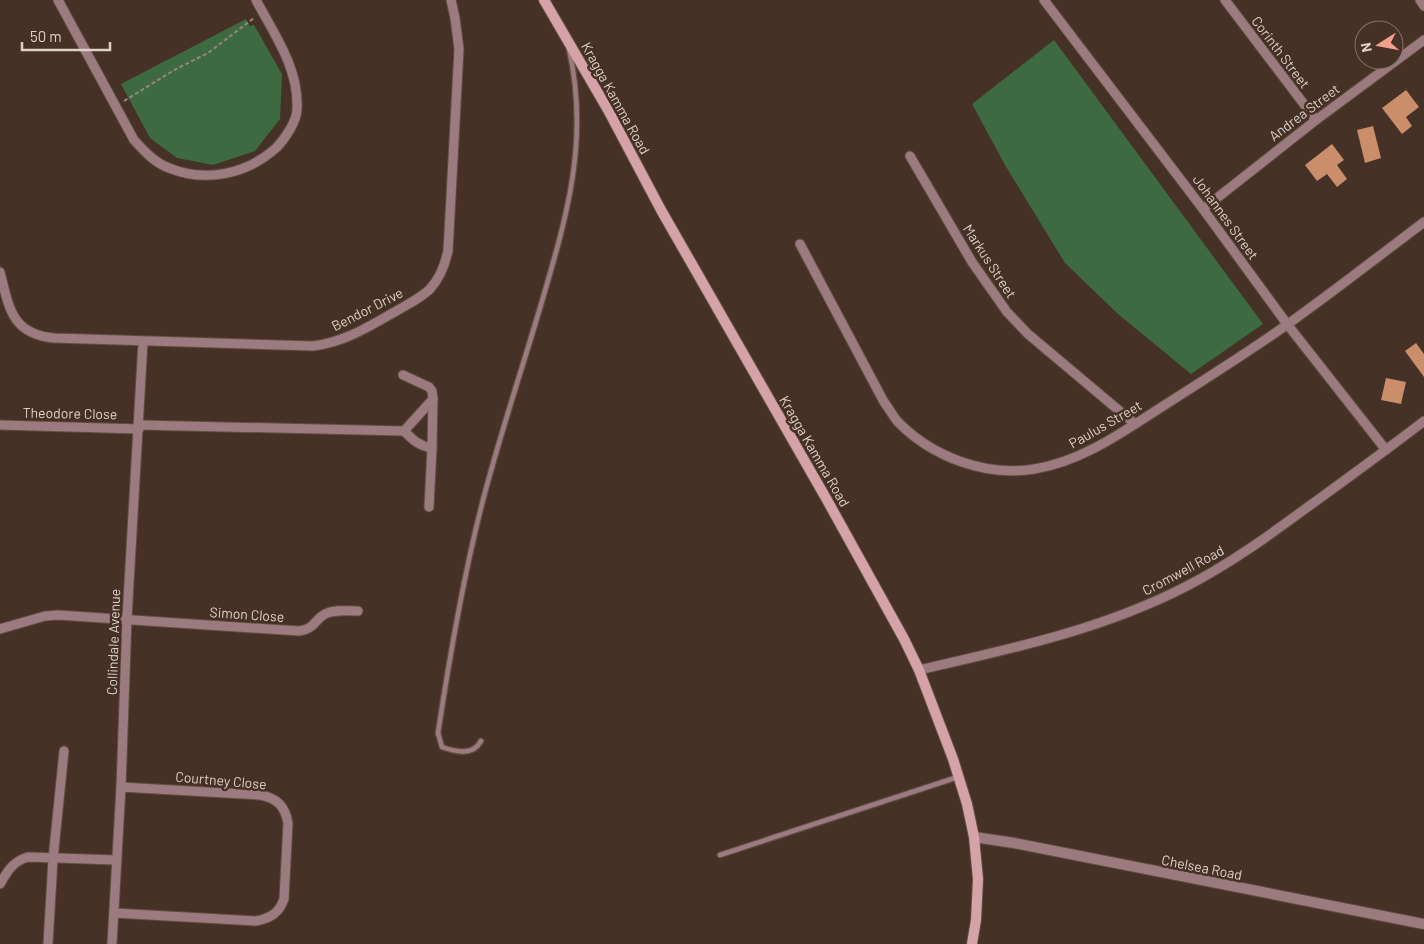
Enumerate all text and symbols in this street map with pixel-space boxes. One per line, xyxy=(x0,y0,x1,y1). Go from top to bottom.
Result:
street label: Corinth Street xyxy=(1248,13,1314,91)
scale bar xyxy=(22,20,110,52)
north arrow xyxy=(1354,20,1404,70)
text: 50 m xyxy=(30,27,62,45)
street label: Kragga Kamma Road xyxy=(578,39,654,157)
text: N xyxy=(1357,41,1375,54)
street label: Andrea Street xyxy=(1265,80,1343,144)
street label: Johannes Street xyxy=(1190,171,1262,263)
street label: Markus Street xyxy=(960,221,1020,301)
street label: Bendor Drive xyxy=(328,284,406,334)
street label: Kragga Kamma Road xyxy=(776,392,854,510)
street label: Paulus Street xyxy=(1066,396,1144,452)
street label: Theodore Close xyxy=(23,404,117,422)
street label: Cromwell Road xyxy=(1139,541,1227,599)
street label: Collindale Avenue xyxy=(103,589,123,695)
street label: Simon Close xyxy=(209,603,285,625)
street label: Courtney Close xyxy=(175,768,267,792)
street label: Chelsea Road xyxy=(1160,851,1244,883)

